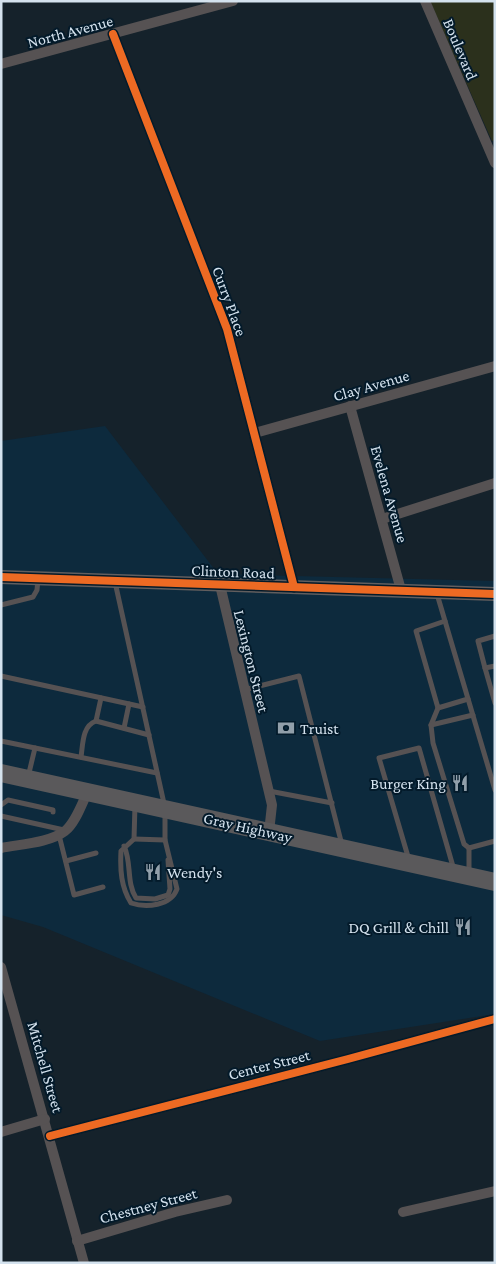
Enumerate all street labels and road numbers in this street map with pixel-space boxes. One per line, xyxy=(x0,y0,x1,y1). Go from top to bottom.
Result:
street label: North Avenue xyxy=(25,12,115,51)
street label: Boulevard xyxy=(440,16,481,83)
street label: Curry Place xyxy=(208,264,250,339)
street label: Clay Avenue xyxy=(331,366,411,405)
street label: Evelena Avenue xyxy=(368,444,411,545)
street label: Clinton Road xyxy=(191,562,276,581)
street label: Lexington Street xyxy=(230,608,273,715)
street label: Gray Highway xyxy=(202,809,295,847)
street label: Mitchell Street xyxy=(24,1020,67,1115)
street label: Center Street xyxy=(227,1046,312,1083)
street label: Chestney Street xyxy=(98,1184,200,1228)

